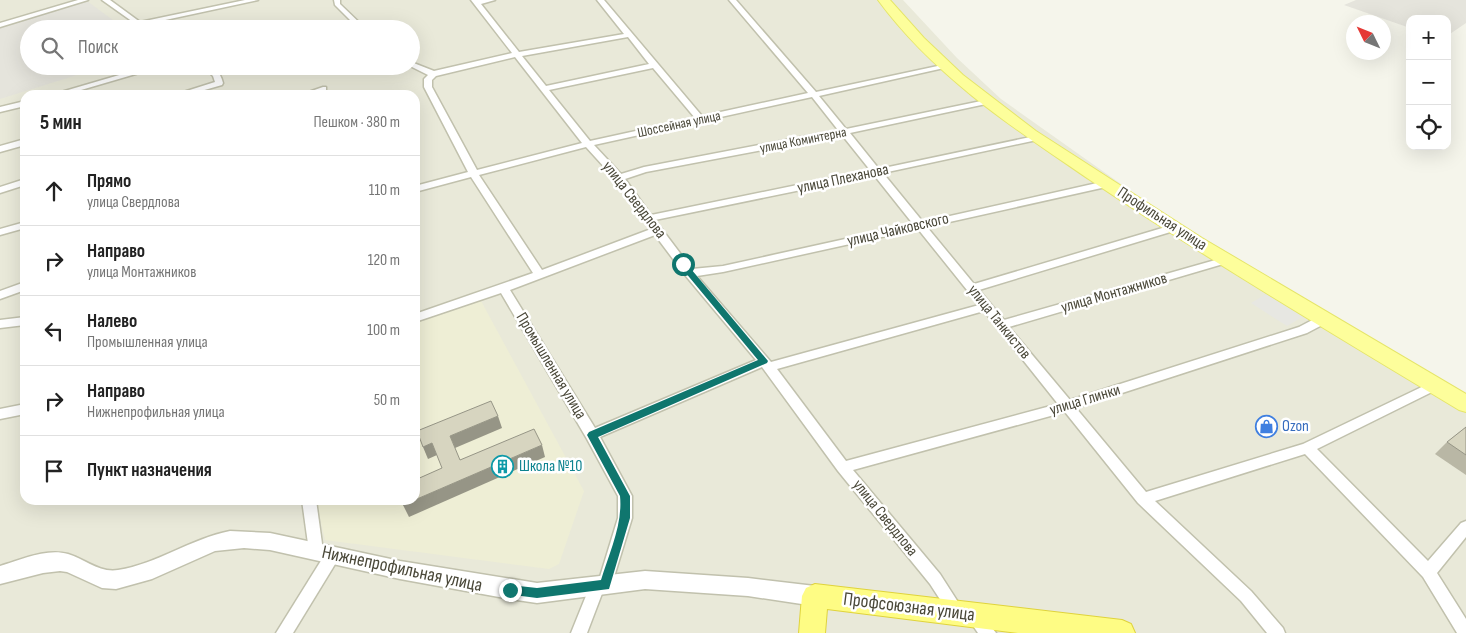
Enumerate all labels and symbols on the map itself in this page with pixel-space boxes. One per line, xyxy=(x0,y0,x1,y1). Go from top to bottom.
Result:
north arrow xyxy=(1346,15,1391,60)
street label: Шоссейная улица xyxy=(636,107,722,141)
street label: улица Коминтерна xyxy=(758,123,848,157)
street label: улица Свердлова xyxy=(598,158,670,242)
street label: улица Плеханова xyxy=(796,160,890,198)
street label: Профильная улица xyxy=(1114,183,1210,255)
street label: улица Чайковского xyxy=(845,209,951,251)
route start xyxy=(672,253,695,276)
street label: улица Монтажников xyxy=(1059,269,1169,317)
street label: улица Танкистов xyxy=(963,281,1035,363)
street label: Промышленная улица xyxy=(512,309,590,423)
street label: улица Глинки xyxy=(1047,380,1123,420)
shop icon: Ozon xyxy=(1254,414,1278,438)
place label: Ozon xyxy=(1282,417,1309,436)
building icon: Школа №10 xyxy=(491,454,515,478)
place label: Школа №10 xyxy=(519,457,582,476)
street label: улица Свердлова xyxy=(848,476,922,560)
street label: Нижнепрофильная улица xyxy=(320,541,484,597)
route end xyxy=(499,579,522,602)
street label: Профсоюзная улица xyxy=(842,588,976,626)

